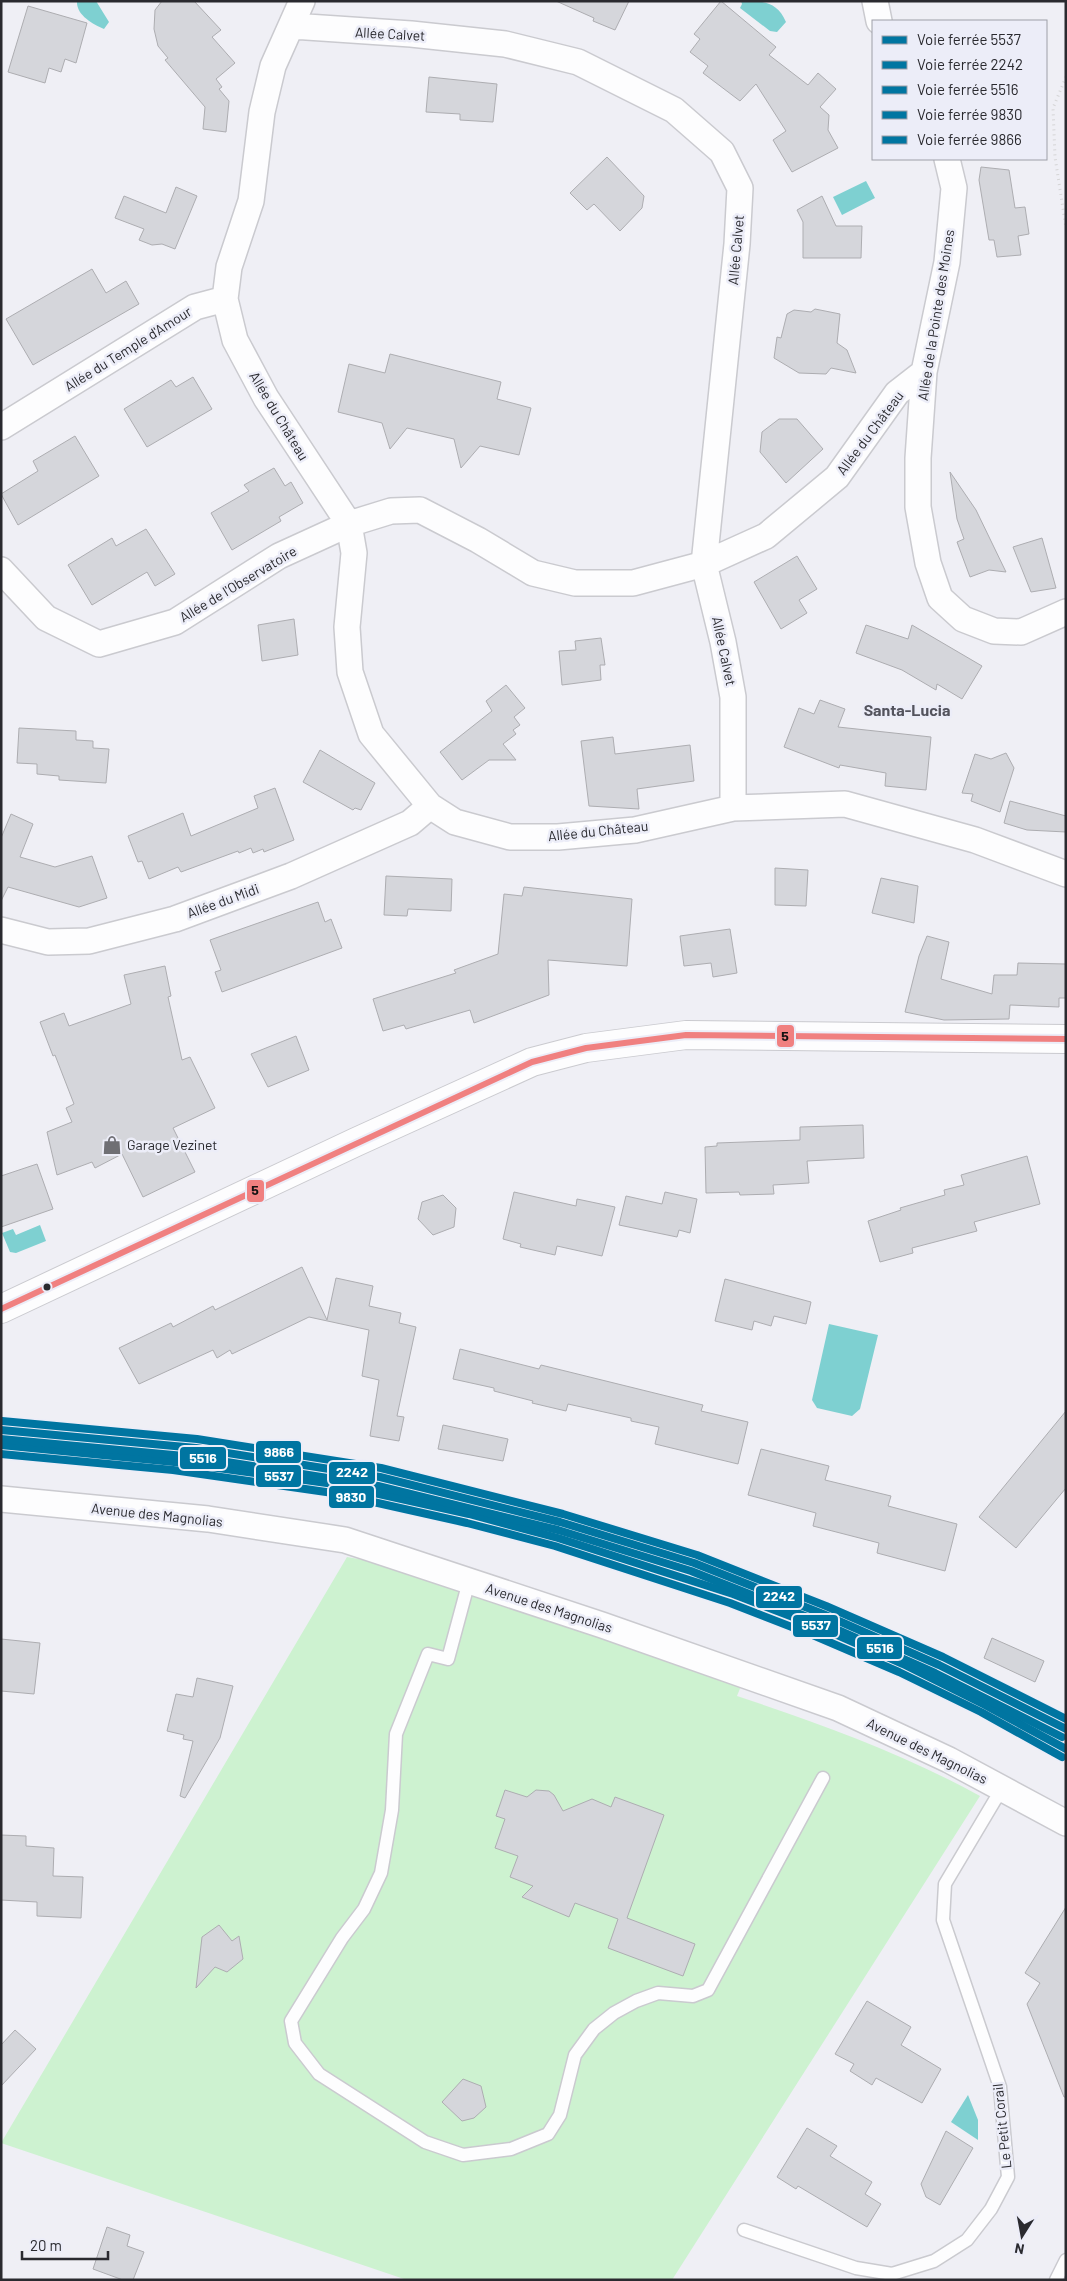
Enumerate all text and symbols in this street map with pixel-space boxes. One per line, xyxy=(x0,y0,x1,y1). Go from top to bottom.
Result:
legend xyxy=(872,20,1047,160)
street label: Allée Calvet xyxy=(354,23,426,44)
text: Voie ferrée 5537 xyxy=(917,30,1021,48)
text: Voie ferrée 2242 xyxy=(917,55,1023,73)
text: Voie ferrée 5516 xyxy=(917,80,1019,98)
text: Voie ferrée 9830 xyxy=(917,105,1022,123)
text: Voie ferrée 9866 xyxy=(917,130,1022,148)
street label: Allée Calvet xyxy=(724,214,747,286)
street label: Allée de la Pointe des Moines xyxy=(914,228,957,402)
street label: Allée du Temple d'Amour xyxy=(61,302,194,395)
street label: Allée du Château xyxy=(246,368,313,463)
street label: Allée du Château xyxy=(833,387,907,478)
street label: Allée de l'Observatoire xyxy=(176,542,299,625)
street label: Allée Calvet xyxy=(709,615,740,687)
district label: Santa-Lucia xyxy=(864,700,950,719)
street label: Allée du Château xyxy=(547,817,649,844)
street label: Allée du Midi xyxy=(184,880,261,921)
line badge: 5 xyxy=(776,1024,795,1048)
text: 5 xyxy=(781,1027,789,1044)
shop icon: Garage Vezinet xyxy=(101,1134,123,1156)
place label: Garage Vezinet xyxy=(127,1136,217,1153)
line badge: 5 xyxy=(246,1179,265,1203)
text: 5 xyxy=(251,1181,259,1198)
unlabelled marker xyxy=(42,1282,52,1292)
line badge: 9866 xyxy=(255,1440,302,1464)
text: 9866 xyxy=(264,1443,295,1460)
line badge: 5516 xyxy=(179,1446,227,1470)
text: 5516 xyxy=(189,1449,217,1466)
line badge: 2242 xyxy=(328,1461,376,1485)
text: 2242 xyxy=(336,1463,368,1480)
line badge: 5537 xyxy=(255,1464,302,1488)
text: 5537 xyxy=(264,1467,294,1484)
line badge: 9830 xyxy=(328,1485,375,1509)
text: 9830 xyxy=(336,1488,366,1505)
street label: Avenue des Magnolias xyxy=(90,1499,224,1530)
street label: Avenue des Magnolias xyxy=(484,1579,615,1636)
line badge: 2242 xyxy=(755,1585,803,1609)
text: 2242 xyxy=(763,1587,795,1604)
line badge: 5537 xyxy=(792,1614,839,1638)
text: 5537 xyxy=(801,1616,831,1633)
line badge: 5516 xyxy=(856,1636,903,1660)
text: 5516 xyxy=(866,1639,894,1656)
street label: Avenue des Magnolias xyxy=(864,1714,991,1787)
street label: Le Petit Corail xyxy=(989,2083,1014,2169)
north arrow xyxy=(997,2211,1047,2261)
scale bar xyxy=(22,2228,109,2260)
text: 20 m xyxy=(30,2236,62,2254)
text: N xyxy=(1013,2240,1026,2258)

